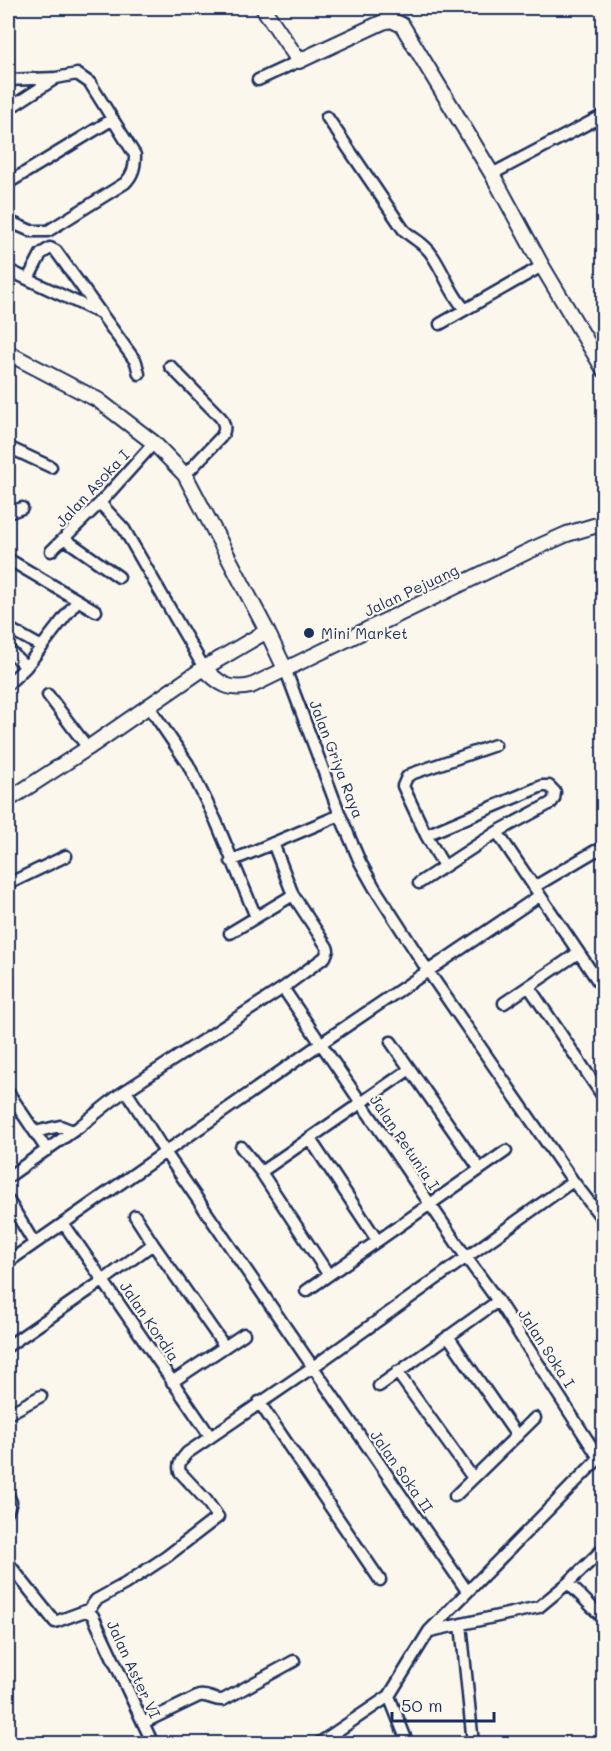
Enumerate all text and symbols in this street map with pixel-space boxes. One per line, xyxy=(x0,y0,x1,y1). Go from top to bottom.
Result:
street label: Jalan Asoka I xyxy=(51,445,133,531)
street label: Jalan Pejuang xyxy=(361,559,462,621)
place label: Mini Market xyxy=(321,623,408,643)
marker: Mini Market xyxy=(302,626,316,640)
street label: Jalan Griya Raya xyxy=(305,697,369,821)
street label: Jalan Petunia I xyxy=(366,1091,444,1194)
street label: Jalan Kordia xyxy=(116,1277,184,1365)
street label: Jalan Soka I xyxy=(514,1305,580,1391)
street label: Jalan Soka II xyxy=(366,1426,438,1517)
street label: Jalan Aster VI xyxy=(103,1617,166,1722)
scale bar xyxy=(392,1685,494,1723)
text: 50 m xyxy=(401,1693,443,1717)

